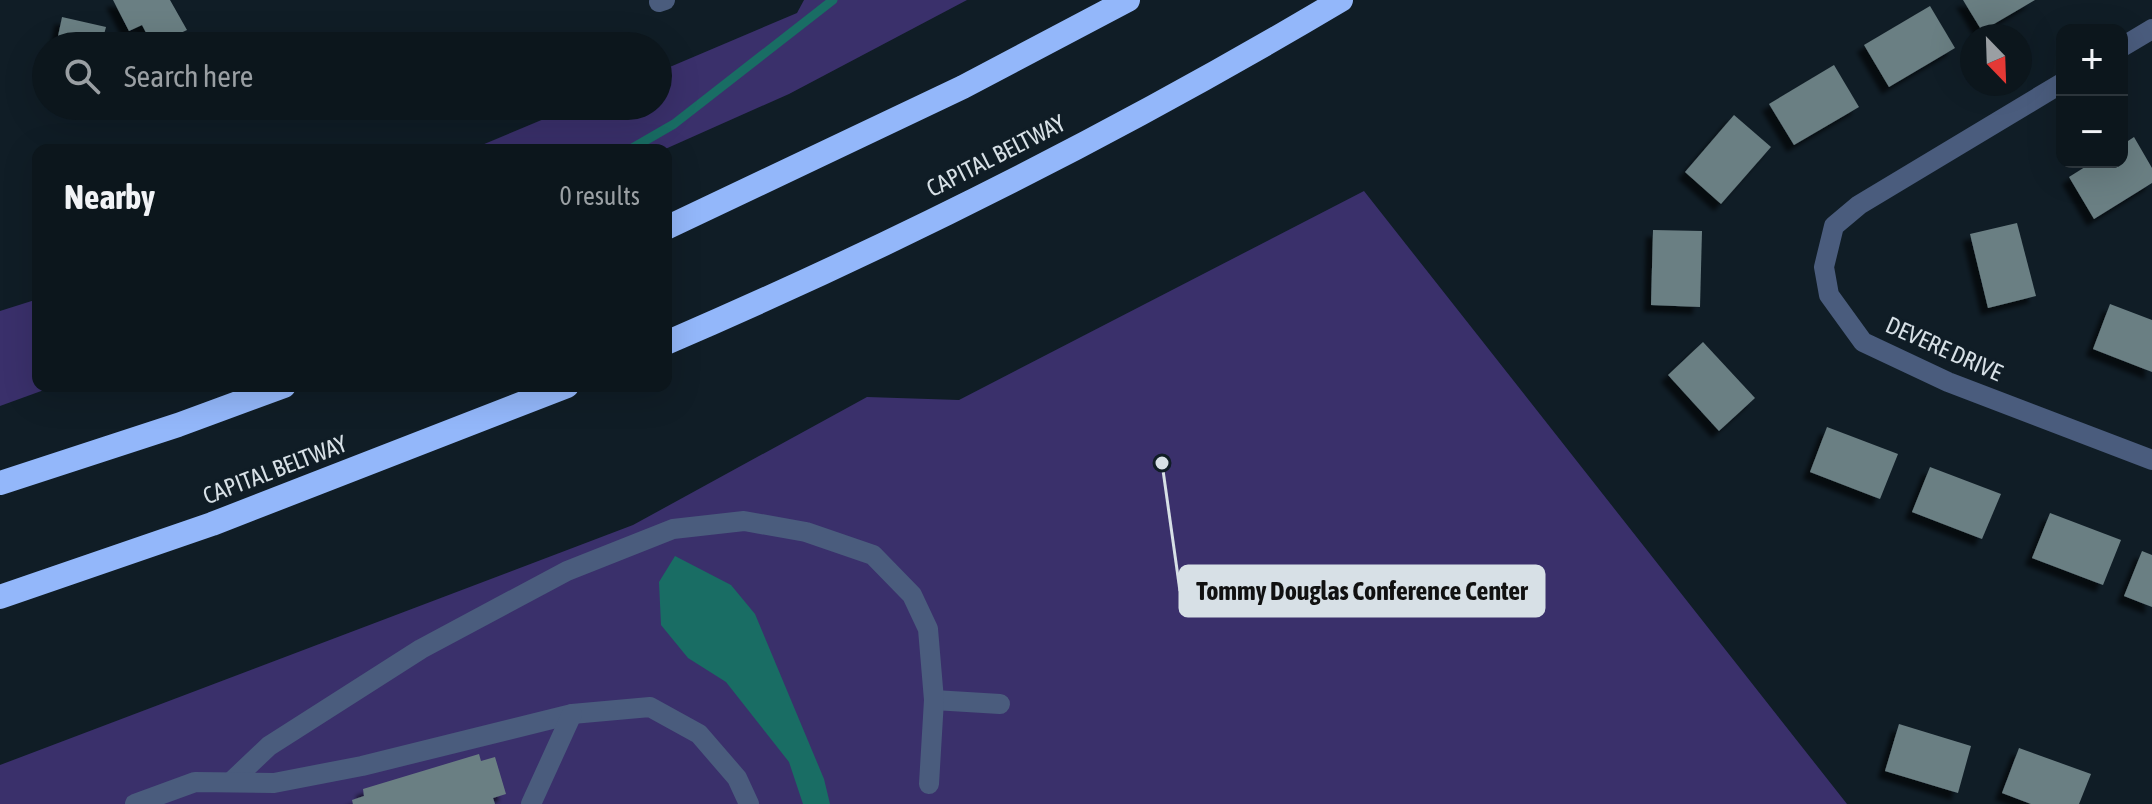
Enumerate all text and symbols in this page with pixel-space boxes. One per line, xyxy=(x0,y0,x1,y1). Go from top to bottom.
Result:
north arrow xyxy=(1960,24,2032,96)
map controls xyxy=(2056,24,2128,168)
button: + xyxy=(2056,24,2128,96)
search box xyxy=(32,32,672,120)
icon: search xyxy=(60,54,104,98)
text: Search here xyxy=(124,59,253,93)
button: − xyxy=(2056,96,2128,168)
street label: CAPITAL BELTWAY xyxy=(922,109,1070,202)
text: Nearby xyxy=(64,177,155,216)
text: 0 results xyxy=(559,181,640,211)
street label: DEVERE DRIVE xyxy=(1882,311,2007,386)
street label: CAPITAL BELTWAY xyxy=(199,430,351,509)
callout: Tommy Douglas Conference Center xyxy=(1180,566,1544,616)
text: Tommy Douglas Conference Center xyxy=(1196,576,1529,606)

